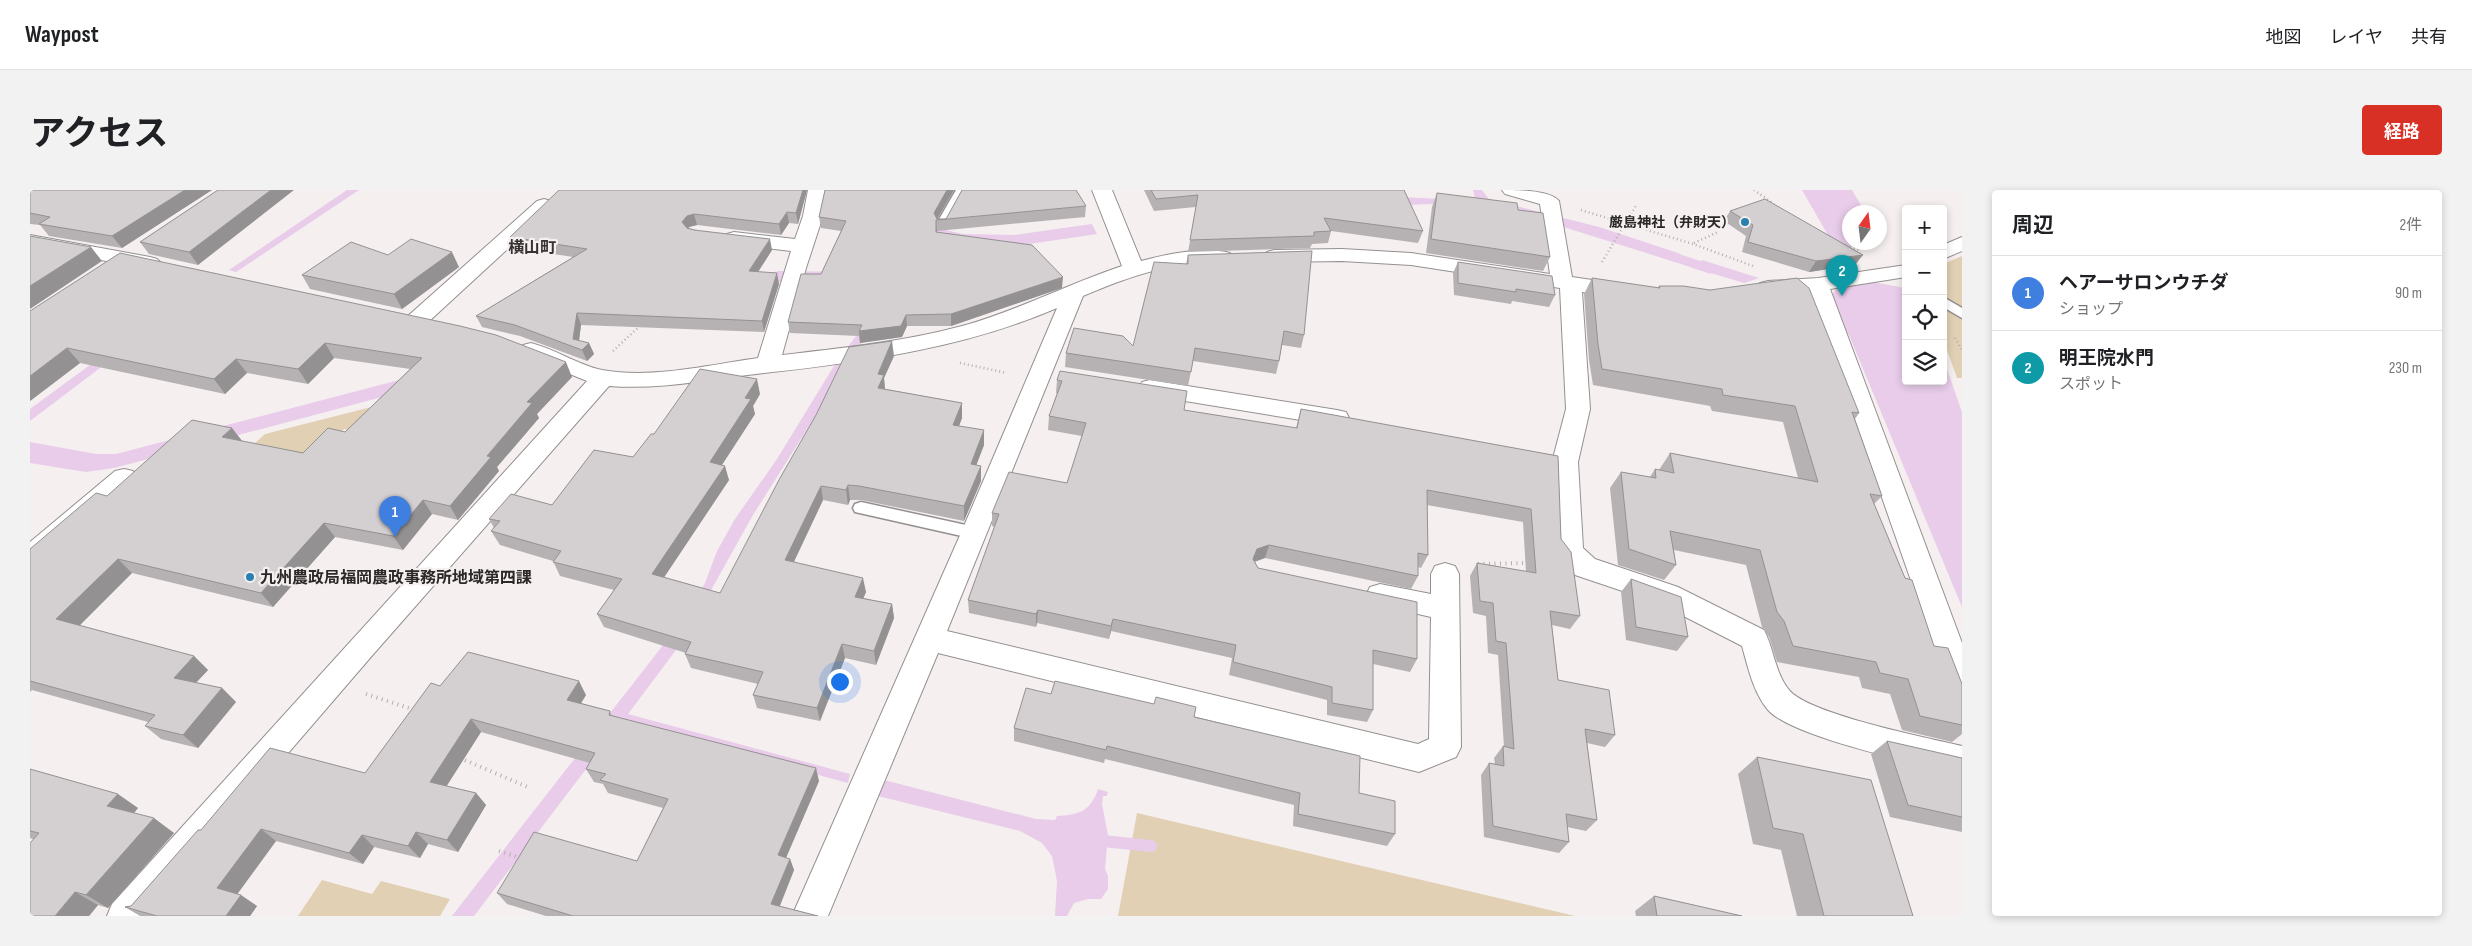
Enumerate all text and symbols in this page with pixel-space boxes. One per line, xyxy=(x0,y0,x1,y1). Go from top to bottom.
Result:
text: Waypost xyxy=(25,20,99,49)
text: 地図 xyxy=(2266,27,2302,48)
text: レイヤ xyxy=(2330,27,2383,48)
text: 共有 xyxy=(2411,27,2447,48)
button: 経路 xyxy=(2362,105,2442,155)
text: アクセス xyxy=(30,113,168,156)
north arrow xyxy=(1842,205,1887,250)
map controls xyxy=(1902,205,1947,385)
button: + xyxy=(1902,205,1947,250)
text: 周辺 xyxy=(2012,213,2054,238)
place label: 厳島神社（弁財天） xyxy=(1609,214,1735,231)
marker: 厳島神社（弁財天） xyxy=(1739,216,1751,228)
text: 2件 xyxy=(2399,216,2422,235)
district label: 横山町 xyxy=(508,238,556,258)
button: − xyxy=(1902,250,1947,295)
pin: 2 xyxy=(1826,255,1858,296)
text: ヘアーサロンウチダ xyxy=(2059,272,2228,295)
text: 1 xyxy=(2025,284,2031,303)
text: 90 m xyxy=(2395,284,2422,303)
button: locate xyxy=(1902,295,1947,340)
text: ショップ xyxy=(2059,300,2123,319)
button: layers xyxy=(1902,340,1947,385)
text: 明王院水門 xyxy=(2059,347,2154,370)
text: 2 xyxy=(2024,359,2032,378)
text: 230 m xyxy=(2389,359,2422,378)
text: スポット xyxy=(2059,375,2123,394)
pin: 1 xyxy=(379,496,411,537)
place label: 九州農政局福岡農政事務所地域第四課 xyxy=(260,568,532,588)
marker: 九州農政局福岡農政事務所地域第四課 xyxy=(244,571,256,583)
your location xyxy=(827,669,853,695)

